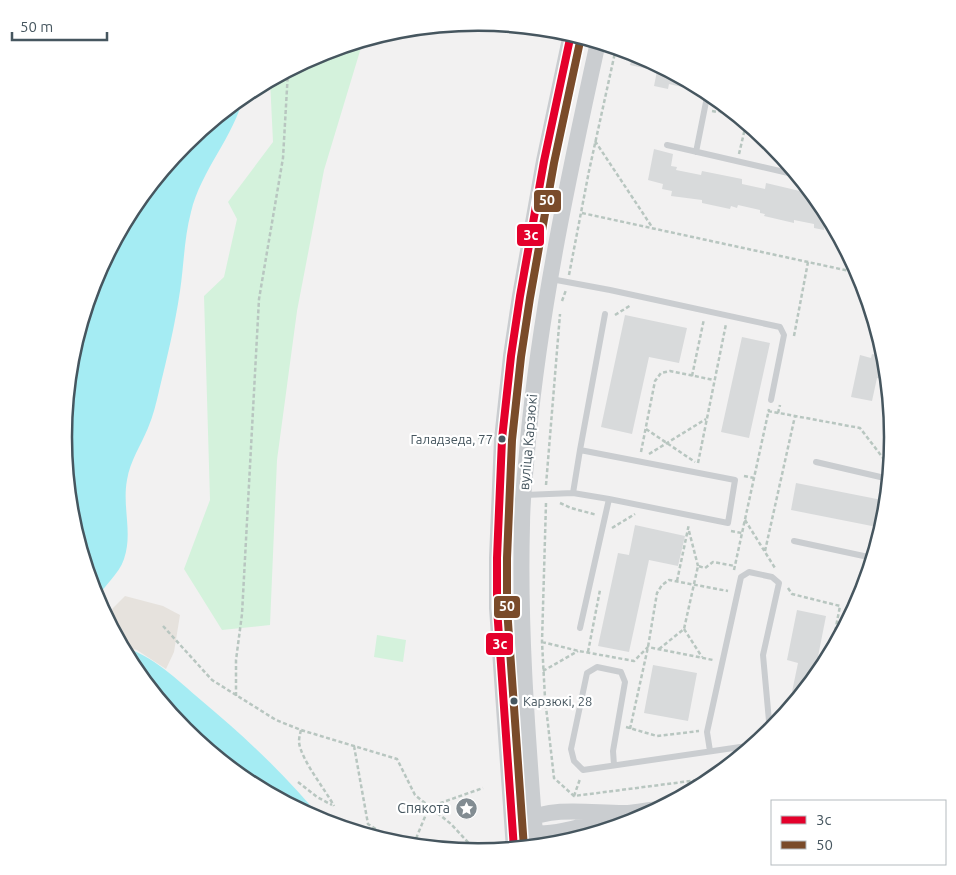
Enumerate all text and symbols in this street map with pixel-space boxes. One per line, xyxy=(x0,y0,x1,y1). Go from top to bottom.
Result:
scale bar xyxy=(12,10,108,42)
text: 50 m xyxy=(20,18,53,35)
line badge: 50 xyxy=(533,189,562,213)
text: 50 xyxy=(539,192,555,208)
line badge: 3с xyxy=(516,223,545,247)
text: 3с xyxy=(524,227,539,243)
street label: вуліца Карзюкі xyxy=(516,393,540,491)
place label: Галадзеда, 77 xyxy=(411,432,493,447)
marker: Галадзеда, 77 xyxy=(497,434,507,444)
line badge: 50 xyxy=(493,595,521,619)
text: 50 xyxy=(499,598,515,614)
line badge: 3с xyxy=(485,632,514,656)
text: 3с xyxy=(493,636,508,652)
place label: Карзюкі, 28 xyxy=(523,694,592,709)
marker: Карзюкі, 28 xyxy=(509,696,519,706)
place icon: Спякота xyxy=(454,796,478,820)
place label: Спякота xyxy=(397,800,450,816)
legend xyxy=(771,800,946,865)
text: 3с xyxy=(816,811,831,828)
text: 50 xyxy=(816,836,833,853)

